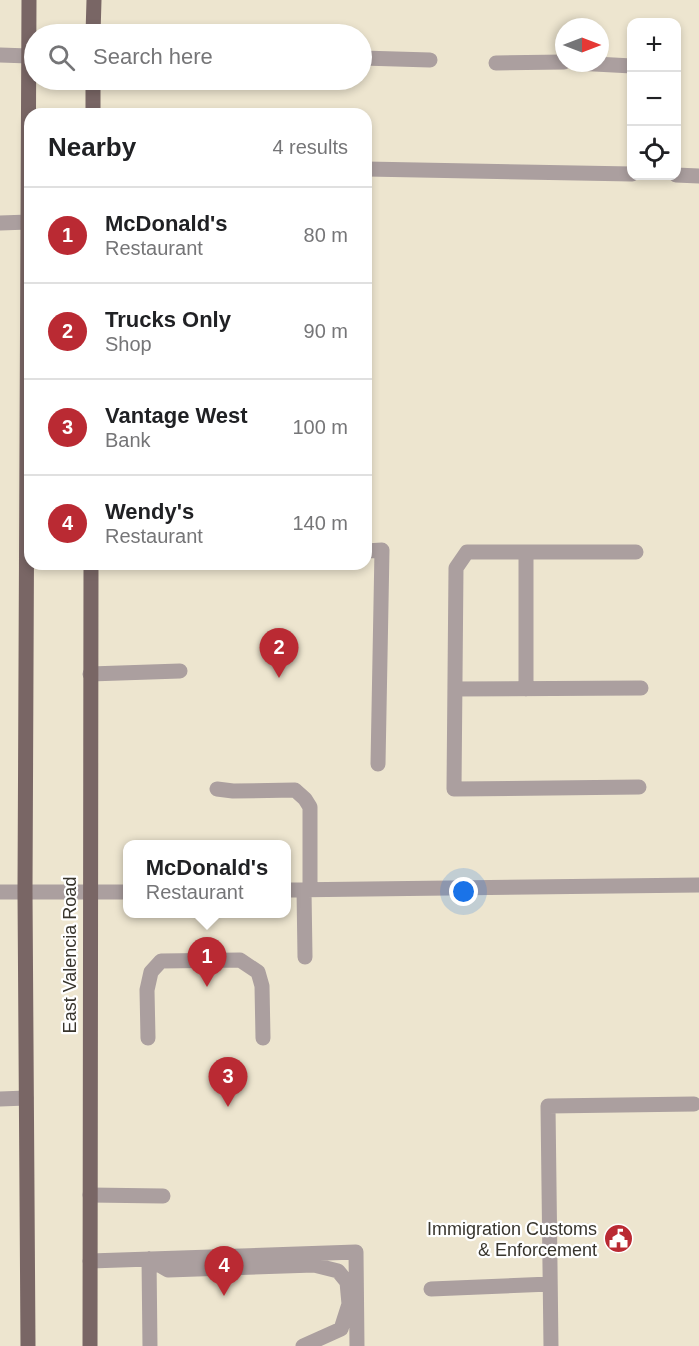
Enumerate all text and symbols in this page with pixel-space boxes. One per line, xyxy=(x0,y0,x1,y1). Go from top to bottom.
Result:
north arrow xyxy=(555,18,609,72)
map controls xyxy=(627,18,681,180)
button: + xyxy=(627,18,681,72)
search box xyxy=(24,24,372,90)
icon: search xyxy=(45,41,78,74)
text: Search here xyxy=(93,44,213,69)
button: − xyxy=(627,72,681,126)
button: locate xyxy=(627,126,681,180)
text: Nearby xyxy=(48,132,136,162)
text: 4 results xyxy=(272,136,348,158)
text: McDonald's xyxy=(105,211,228,236)
text: 1 xyxy=(62,224,73,246)
text: 80 m xyxy=(304,224,348,246)
text: Restaurant xyxy=(105,237,203,259)
text: Trucks Only xyxy=(105,307,231,332)
text: 2 xyxy=(62,320,73,342)
text: 90 m xyxy=(304,320,348,342)
text: Shop xyxy=(105,333,152,355)
text: Vantage West xyxy=(105,403,248,428)
text: 3 xyxy=(62,416,73,438)
text: 100 m xyxy=(292,416,348,438)
text: Bank xyxy=(105,429,151,451)
text: Wendy's xyxy=(105,499,194,524)
text: 4 xyxy=(62,512,73,534)
text: 140 m xyxy=(292,512,348,534)
text: Restaurant xyxy=(105,525,203,547)
pin: 2 xyxy=(260,628,298,678)
popup xyxy=(123,840,291,918)
text: McDonald's xyxy=(146,855,268,880)
street label: East Valencia Road xyxy=(60,877,80,1033)
your location xyxy=(449,877,478,906)
text: Restaurant xyxy=(146,881,244,903)
pin: 1 xyxy=(188,938,226,987)
pin: 3 xyxy=(208,1058,248,1107)
place label: Immigration Customs & Enforcement xyxy=(427,1219,597,1260)
public building icon: Immigration Customs & Enforcement xyxy=(602,1223,634,1255)
pin: 4 xyxy=(204,1246,244,1296)

